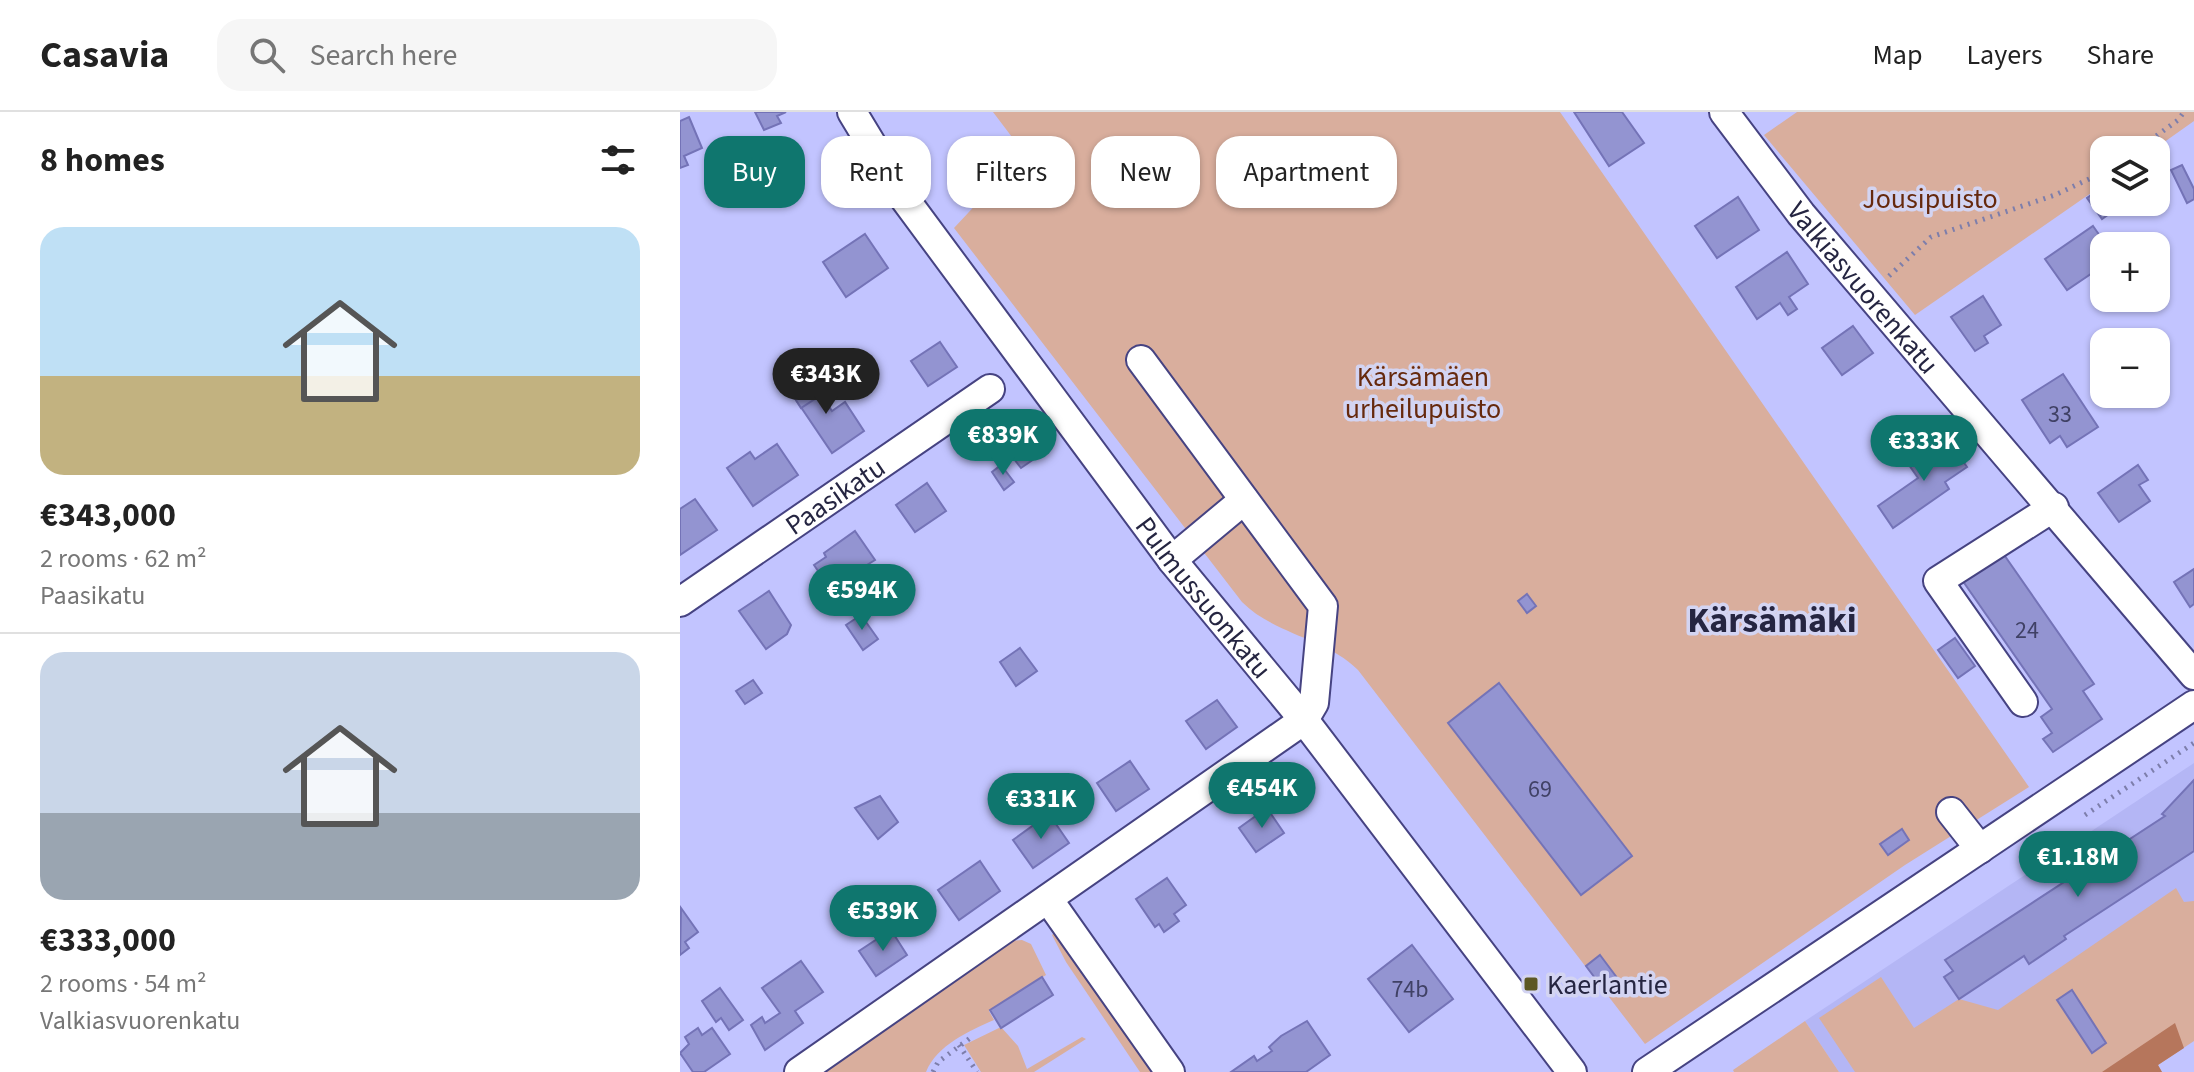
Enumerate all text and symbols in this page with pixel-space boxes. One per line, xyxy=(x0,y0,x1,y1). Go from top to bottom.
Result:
search box xyxy=(217,19,777,91)
text: Casavia xyxy=(40,28,169,82)
icon: search xyxy=(245,33,289,77)
text: Search here xyxy=(309,34,457,77)
text: Map xyxy=(1872,35,1922,75)
text: Layers xyxy=(1966,35,2042,75)
text: Share xyxy=(2086,35,2154,75)
text: 8 homes xyxy=(40,136,165,185)
chip: Buy xyxy=(704,136,805,208)
chip: Rent xyxy=(821,136,931,208)
chip: Filters xyxy=(947,136,1075,208)
chip: New xyxy=(1091,136,1200,208)
chip: Apartment xyxy=(1216,136,1397,208)
map controls xyxy=(2090,136,2170,408)
button: layers xyxy=(2090,136,2170,216)
icon: filters xyxy=(596,138,640,182)
park label: Jousipuisto xyxy=(1862,179,1998,219)
street label: Valkiasvuorenkatu xyxy=(1777,193,1948,383)
button: + xyxy=(2090,232,2170,312)
icon: home xyxy=(268,279,412,423)
button: − xyxy=(2090,328,2170,408)
pin: €343K xyxy=(770,348,882,416)
text: €343K xyxy=(791,355,861,392)
park label: Kärsämäen urheilupuisto xyxy=(1345,357,1501,429)
house number: 33 xyxy=(2048,397,2072,432)
pin: €839K xyxy=(947,409,1059,477)
pin: €333K xyxy=(1868,415,1980,483)
text: €839K xyxy=(968,416,1038,453)
text: €333K xyxy=(1889,422,1959,459)
street label: Paasikatu xyxy=(777,448,894,545)
text: €343,000 xyxy=(40,491,176,540)
street label: Pulmussuonkatu xyxy=(1125,509,1281,688)
text: 2 rooms · 62 m² xyxy=(40,540,207,577)
pin: €594K xyxy=(806,564,918,632)
text: €594K xyxy=(827,571,897,608)
text: Paasikatu xyxy=(40,577,145,614)
district label: Kärsämäki xyxy=(1687,595,1857,646)
house number: 24 xyxy=(2015,613,2039,648)
icon: home xyxy=(268,704,412,848)
pin: €454K xyxy=(1206,762,1318,830)
text: €454K xyxy=(1227,769,1297,806)
house number: 69 xyxy=(1528,772,1552,807)
pin: €331K xyxy=(985,773,1097,841)
text: €331K xyxy=(1006,780,1076,817)
pin: €1.18M xyxy=(2013,831,2143,899)
text: €1.18M xyxy=(2037,838,2119,875)
pin: €539K xyxy=(827,885,939,953)
text: €539K xyxy=(848,892,918,929)
text: €333,000 xyxy=(40,916,176,965)
text: 2 rooms · 54 m² xyxy=(40,965,207,1002)
place label: Kaerlantie xyxy=(1547,965,1668,1005)
house number: 74b xyxy=(1391,972,1429,1007)
marker: Kaerlantie xyxy=(1522,975,1540,993)
text: Valkiasvuorenkatu xyxy=(40,1002,240,1039)

